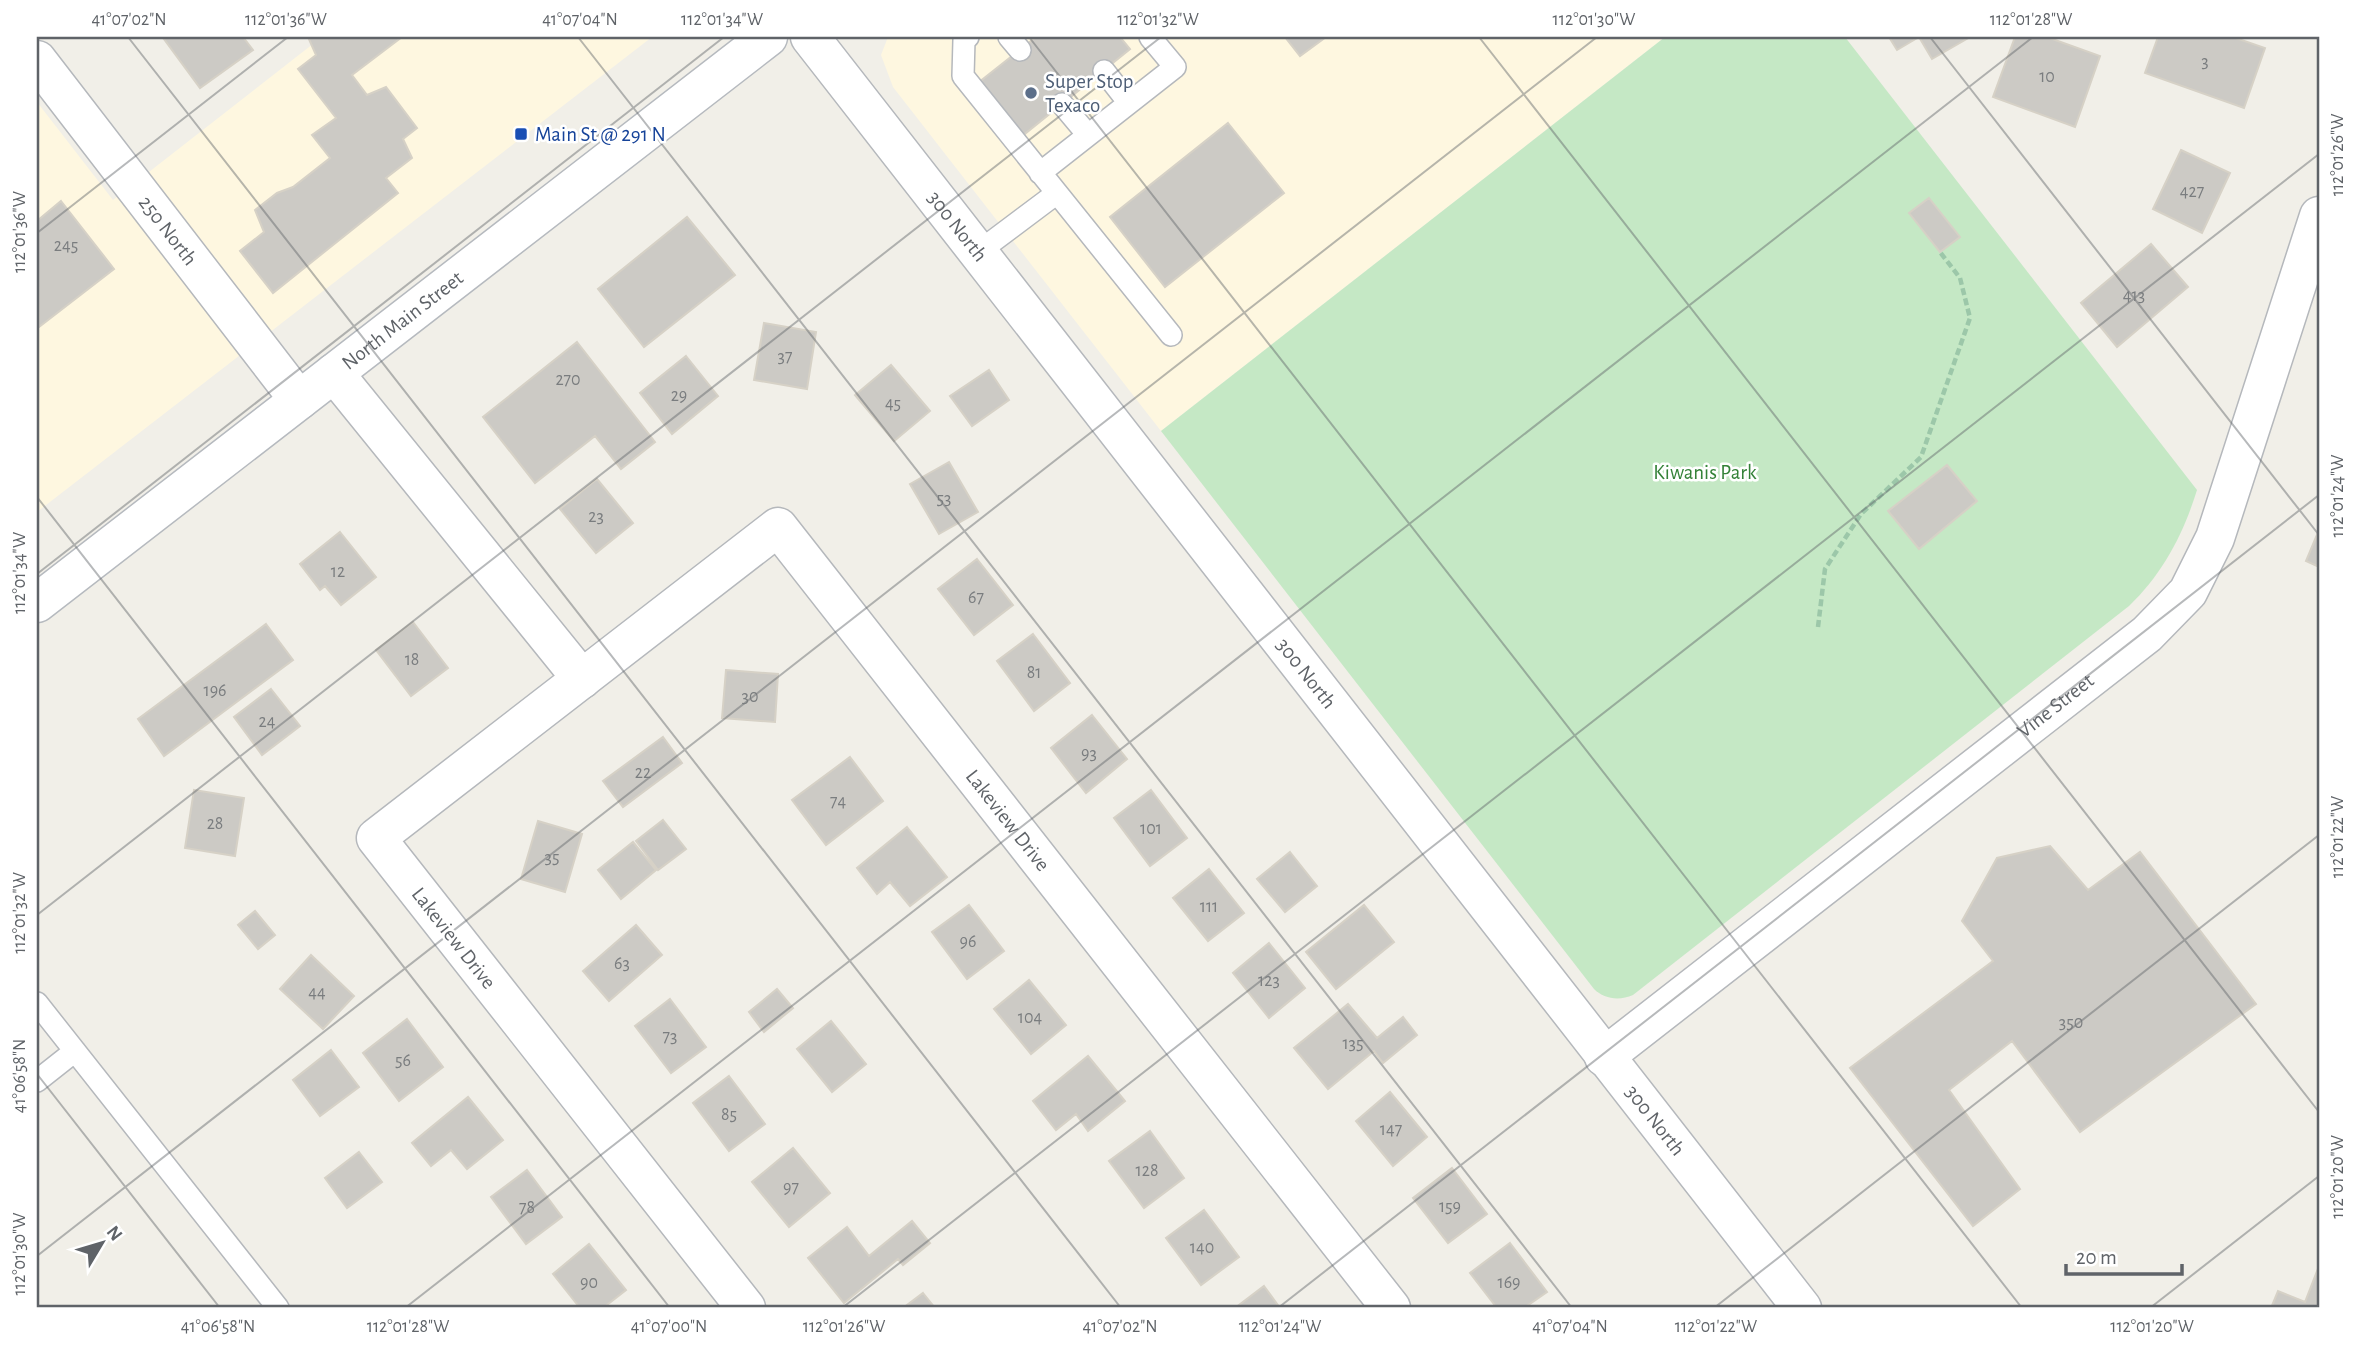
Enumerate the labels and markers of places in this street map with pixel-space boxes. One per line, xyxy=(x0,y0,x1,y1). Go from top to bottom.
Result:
place label: Super Stop Texaco xyxy=(1045,71,1134,116)
marker: Super Stop Texaco xyxy=(1023,85,1039,101)
place label: Main St @ 291 N xyxy=(535,124,666,145)
marker: Main St @ 291 N xyxy=(513,126,529,142)

